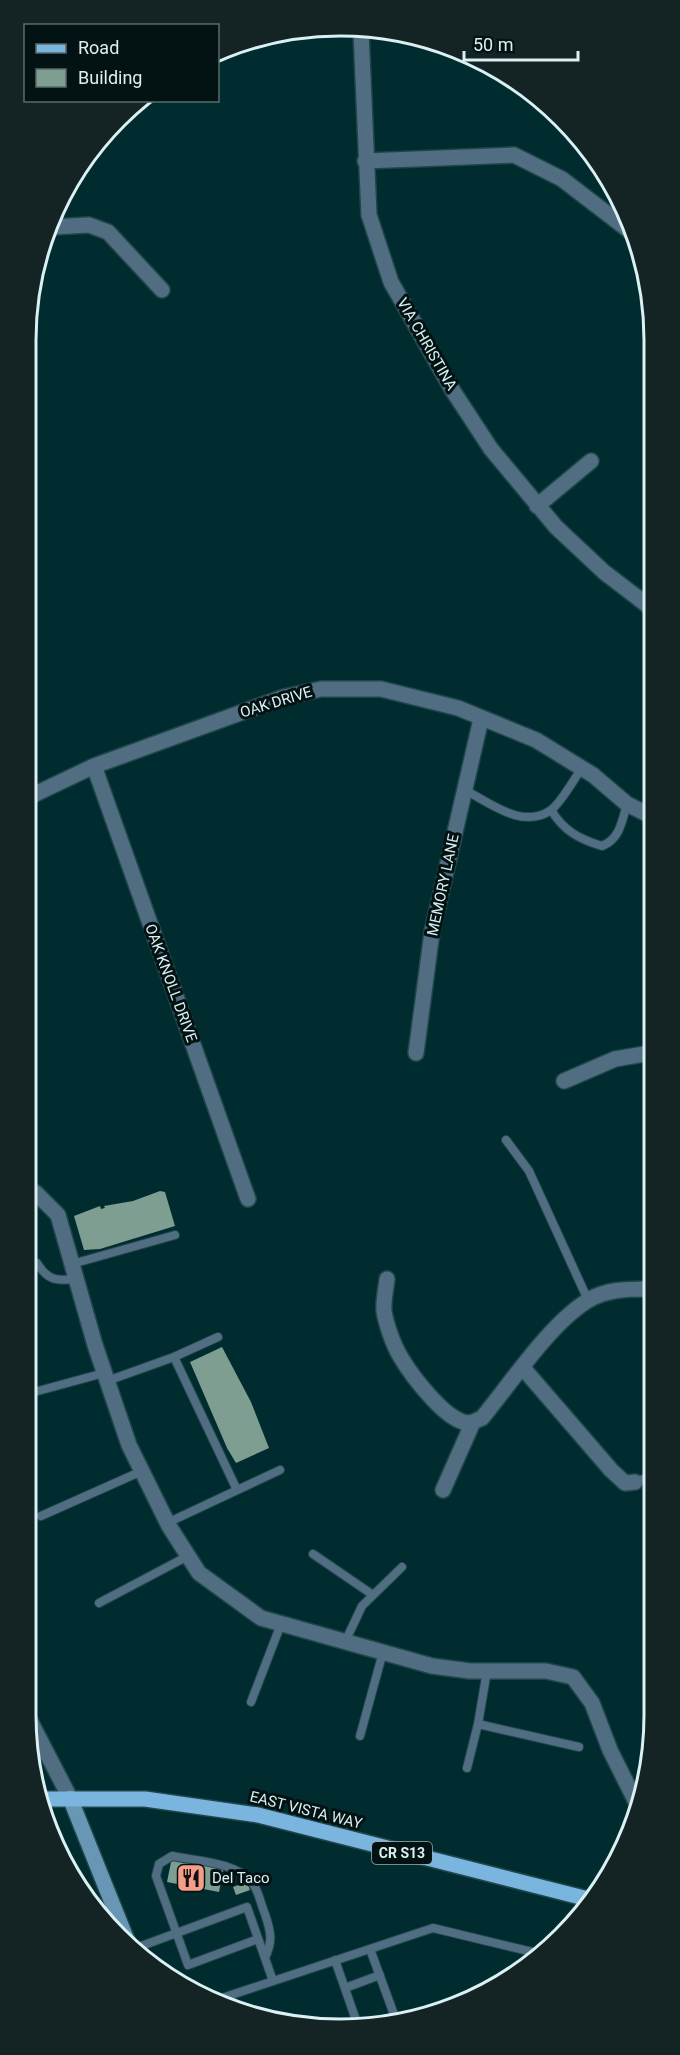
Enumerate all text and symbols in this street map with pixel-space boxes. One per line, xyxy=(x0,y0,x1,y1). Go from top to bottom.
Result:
legend xyxy=(24,24,219,102)
scale bar xyxy=(464,24,578,62)
text: 50 m xyxy=(473,34,513,55)
text: Road xyxy=(78,37,119,58)
text: Building xyxy=(78,67,142,88)
street label: VIA CHRISTINA xyxy=(393,295,461,394)
street label: OAK DRIVE xyxy=(238,682,315,721)
street label: MEMORY LANE xyxy=(423,832,463,938)
street label: OAK KNOLL DRIVE xyxy=(141,921,201,1045)
street label: EAST VISTA WAY xyxy=(248,1787,364,1833)
road number: CR S13 xyxy=(372,1842,432,1864)
restaurant icon: Del Taco xyxy=(175,1862,207,1894)
place label: Del Taco xyxy=(212,1869,270,1887)

